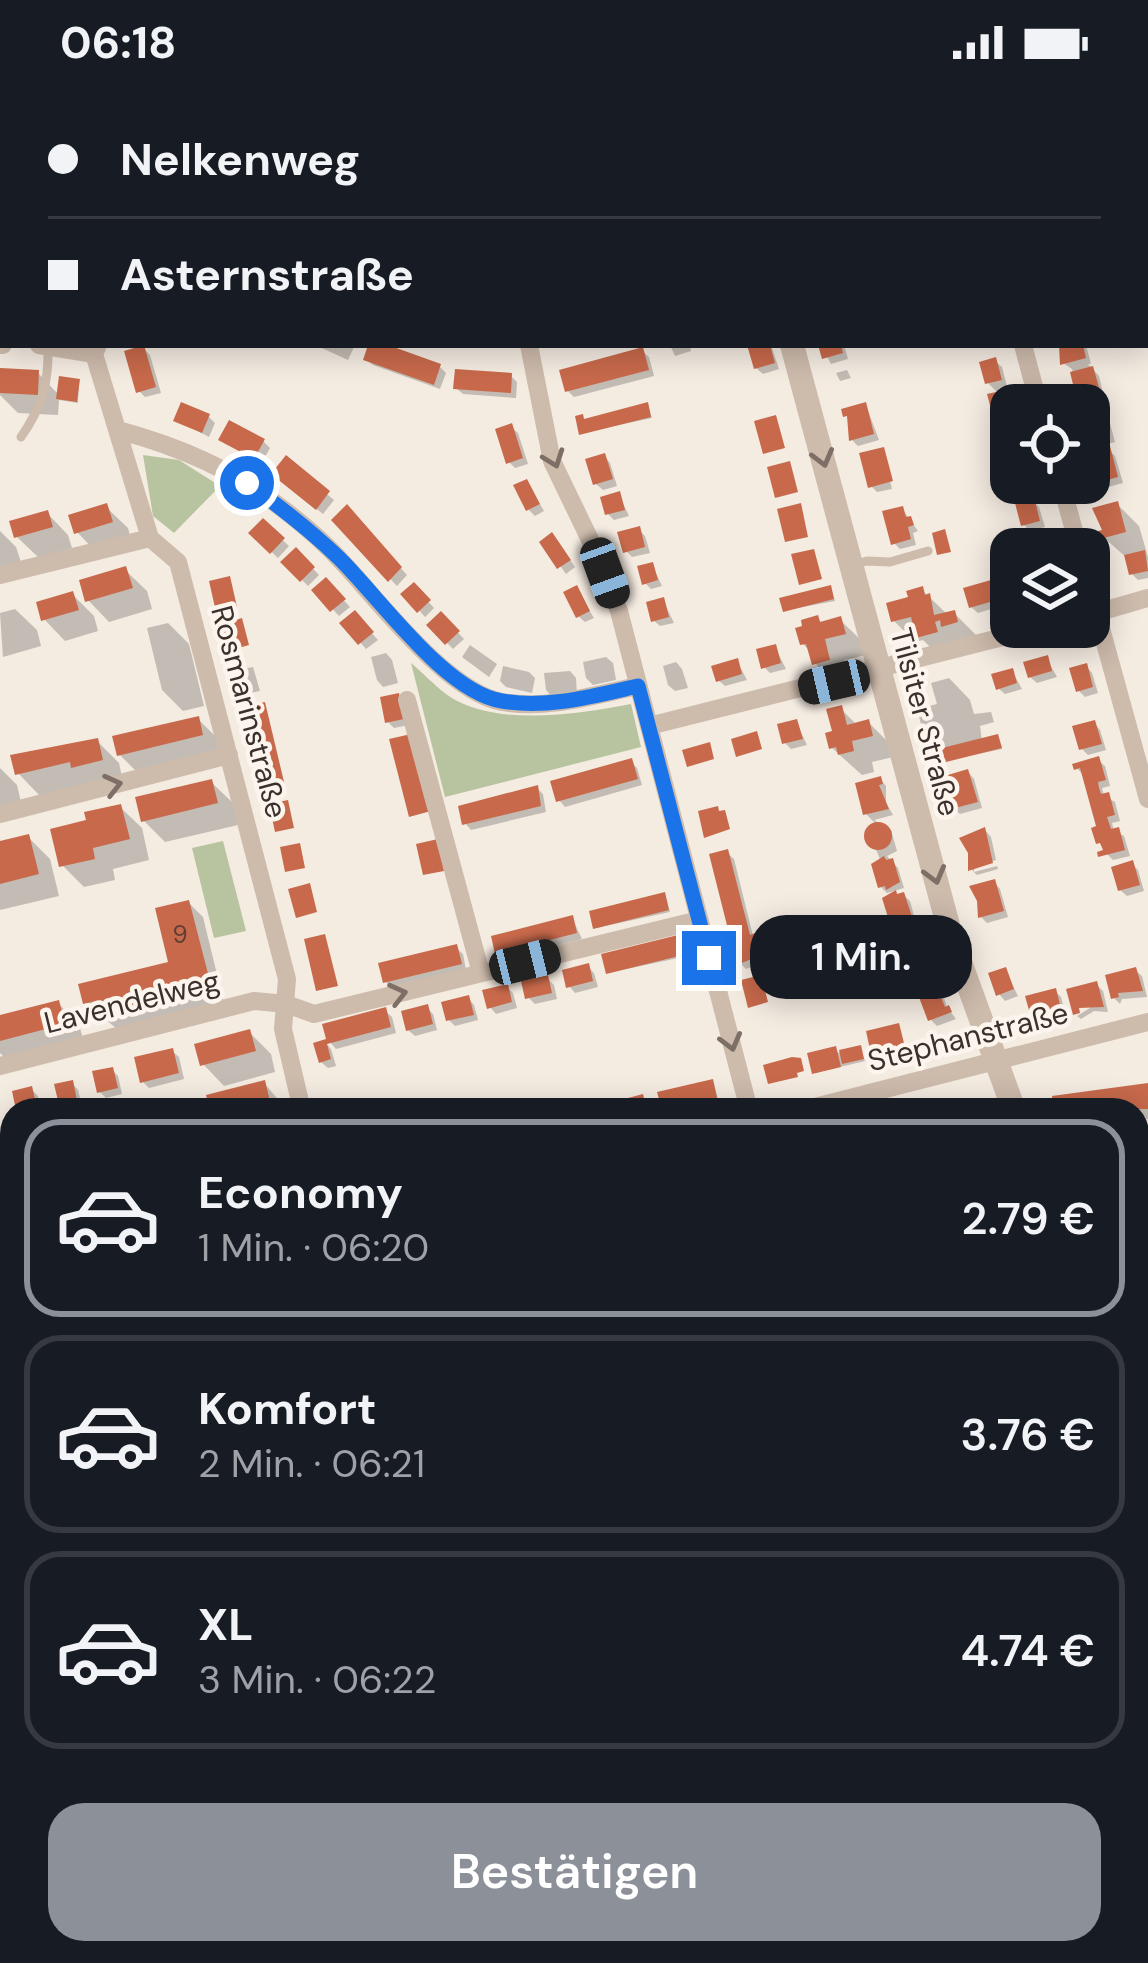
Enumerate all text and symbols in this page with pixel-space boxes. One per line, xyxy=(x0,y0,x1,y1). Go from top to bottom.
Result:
text: 06:18 xyxy=(60,13,177,72)
text: Nelkenweg xyxy=(120,130,360,189)
text: Asternstraße xyxy=(120,245,414,304)
map controls xyxy=(990,384,1110,648)
button: locate xyxy=(990,384,1110,504)
one-way arrow xyxy=(540,447,564,468)
one-way arrow xyxy=(808,447,833,468)
route start xyxy=(220,456,274,510)
button: layers xyxy=(990,528,1110,648)
car xyxy=(576,533,634,613)
street label: Rosmarinstraße xyxy=(202,601,297,822)
street label: Tilsiter Straße xyxy=(882,623,969,820)
car xyxy=(795,656,873,708)
one-way arrow xyxy=(103,774,123,799)
one-way arrow xyxy=(920,864,945,885)
callout: 1 Min. xyxy=(751,916,973,1000)
house number: 9 xyxy=(172,919,188,950)
route end xyxy=(682,931,736,985)
text: 1 Min. xyxy=(811,931,911,982)
car xyxy=(486,936,564,988)
street label: Lavendelweg xyxy=(40,961,224,1042)
one-way arrow xyxy=(387,983,408,1008)
street label: Stephanstraße xyxy=(864,993,1072,1080)
one-way arrow xyxy=(717,1032,742,1052)
text: Economy xyxy=(198,1163,403,1222)
icon: car xyxy=(54,1164,162,1272)
text: 2.79 € xyxy=(962,1189,1095,1248)
text: 1 Min. · 06:20 xyxy=(198,1222,429,1273)
text: Komfort xyxy=(198,1379,376,1438)
icon: car xyxy=(54,1380,162,1488)
text: 3.76 € xyxy=(961,1405,1095,1464)
text: 2 Min. · 06:21 xyxy=(198,1438,425,1489)
text: XL xyxy=(198,1595,253,1654)
icon: car xyxy=(54,1596,162,1704)
text: 4.74 € xyxy=(960,1621,1095,1680)
text: 3 Min. · 06:22 xyxy=(198,1654,436,1705)
button: Bestätigen xyxy=(48,1803,1101,1941)

